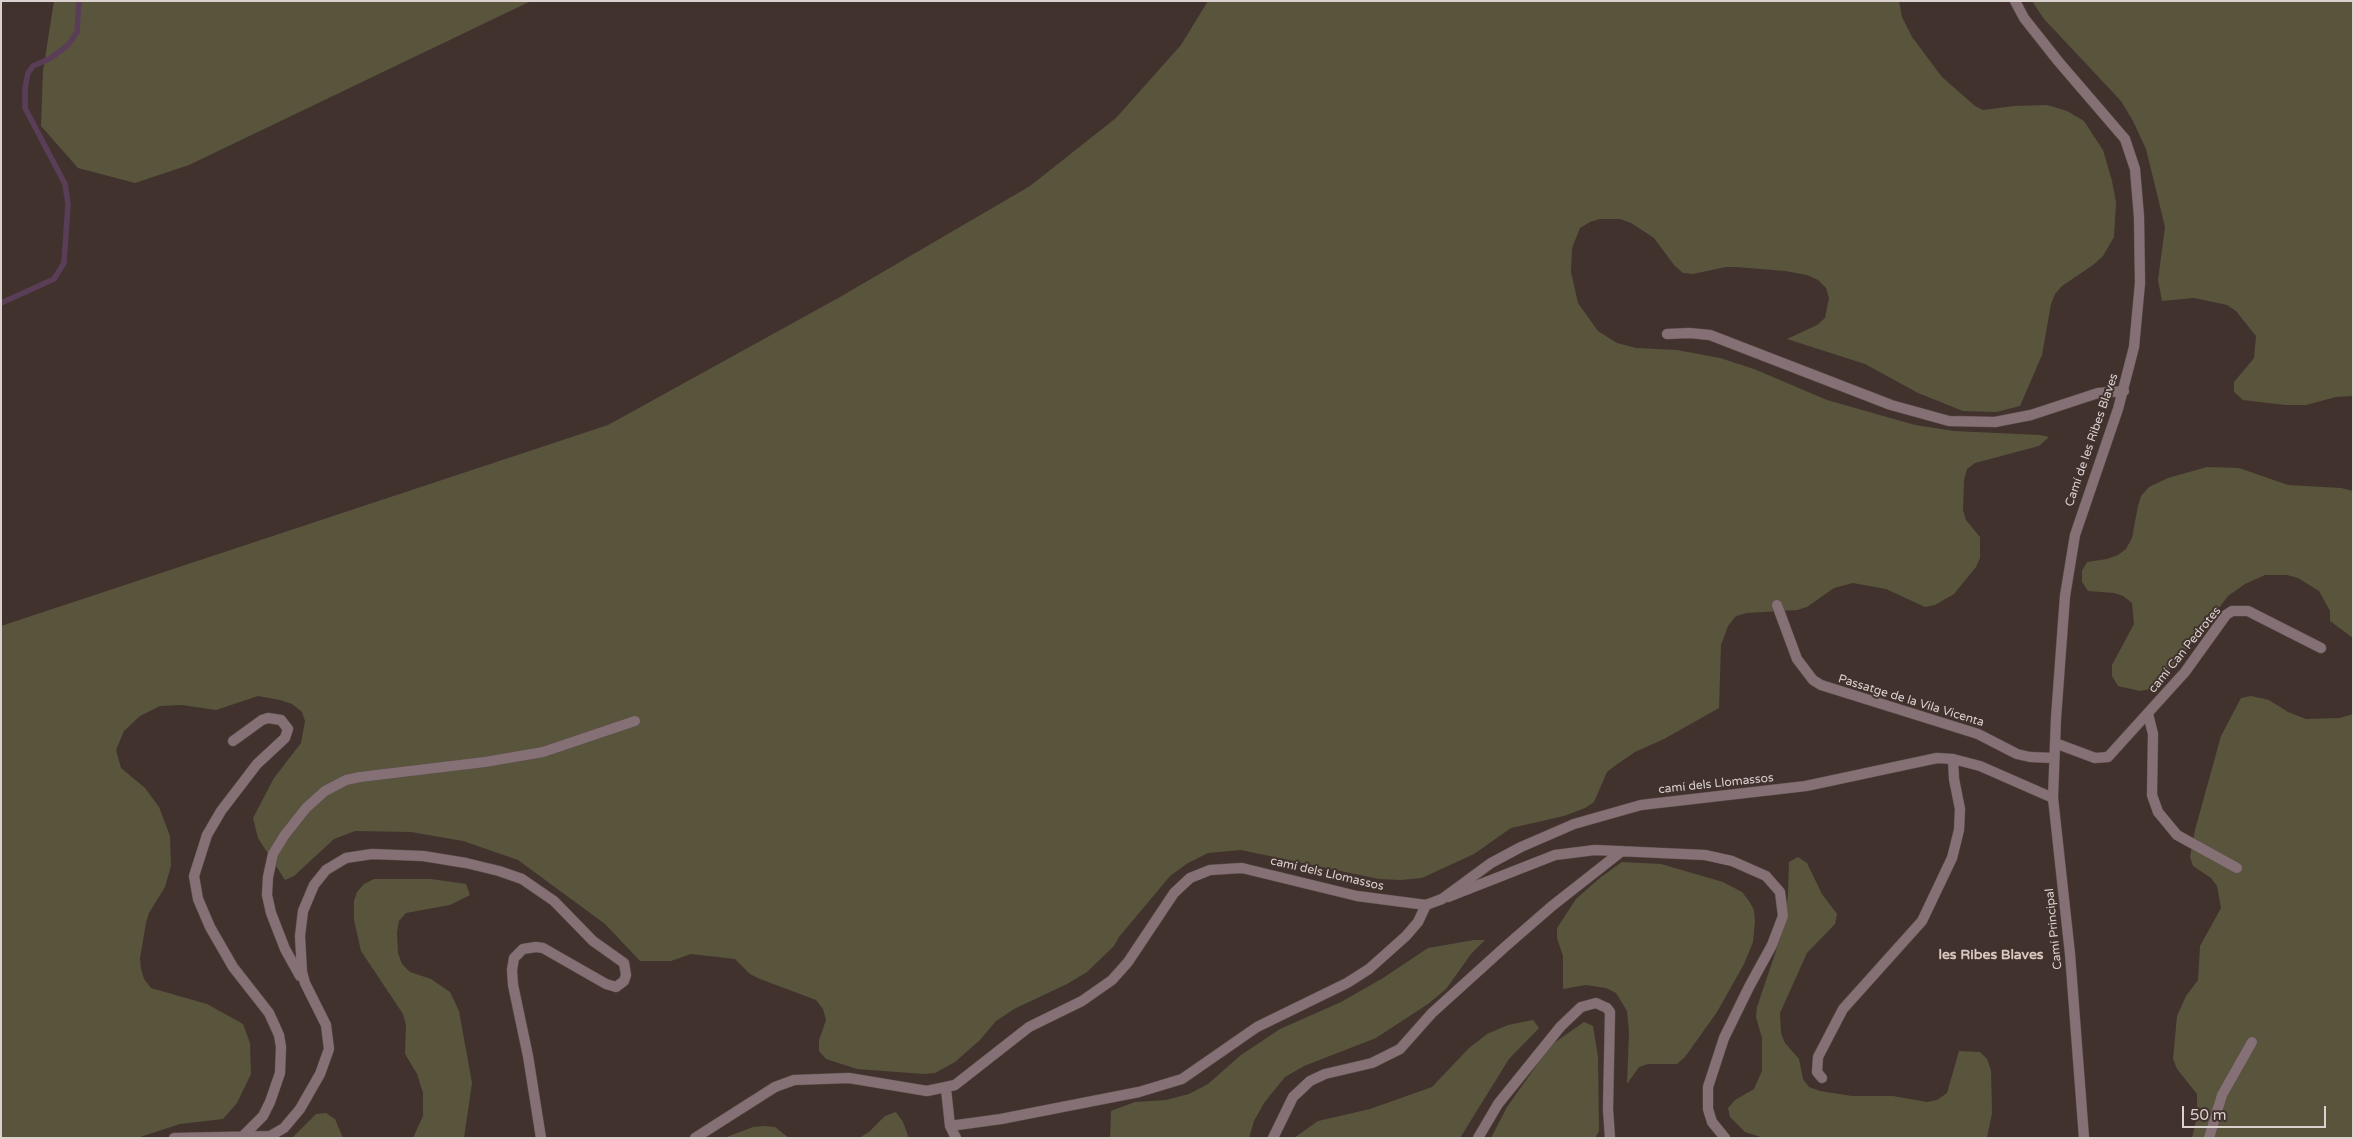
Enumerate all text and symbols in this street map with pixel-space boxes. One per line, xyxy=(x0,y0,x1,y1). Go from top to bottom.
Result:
street label: Camí de les Ribes Blaves xyxy=(2062,372,2122,508)
street label: camí Can Pedrotes xyxy=(2146,604,2224,696)
street label: Passatge de la Vila Vicenta xyxy=(1836,672,1986,730)
street label: camí dels Llomassos xyxy=(1658,771,1774,797)
street label: camí dels Llomassos xyxy=(1269,854,1385,894)
street label: Camí Principal xyxy=(2043,888,2065,970)
district label: les Ribes Blaves xyxy=(1938,947,2044,963)
scale bar xyxy=(2184,1096,2328,1128)
text: 50 m xyxy=(2190,1106,2227,1124)

